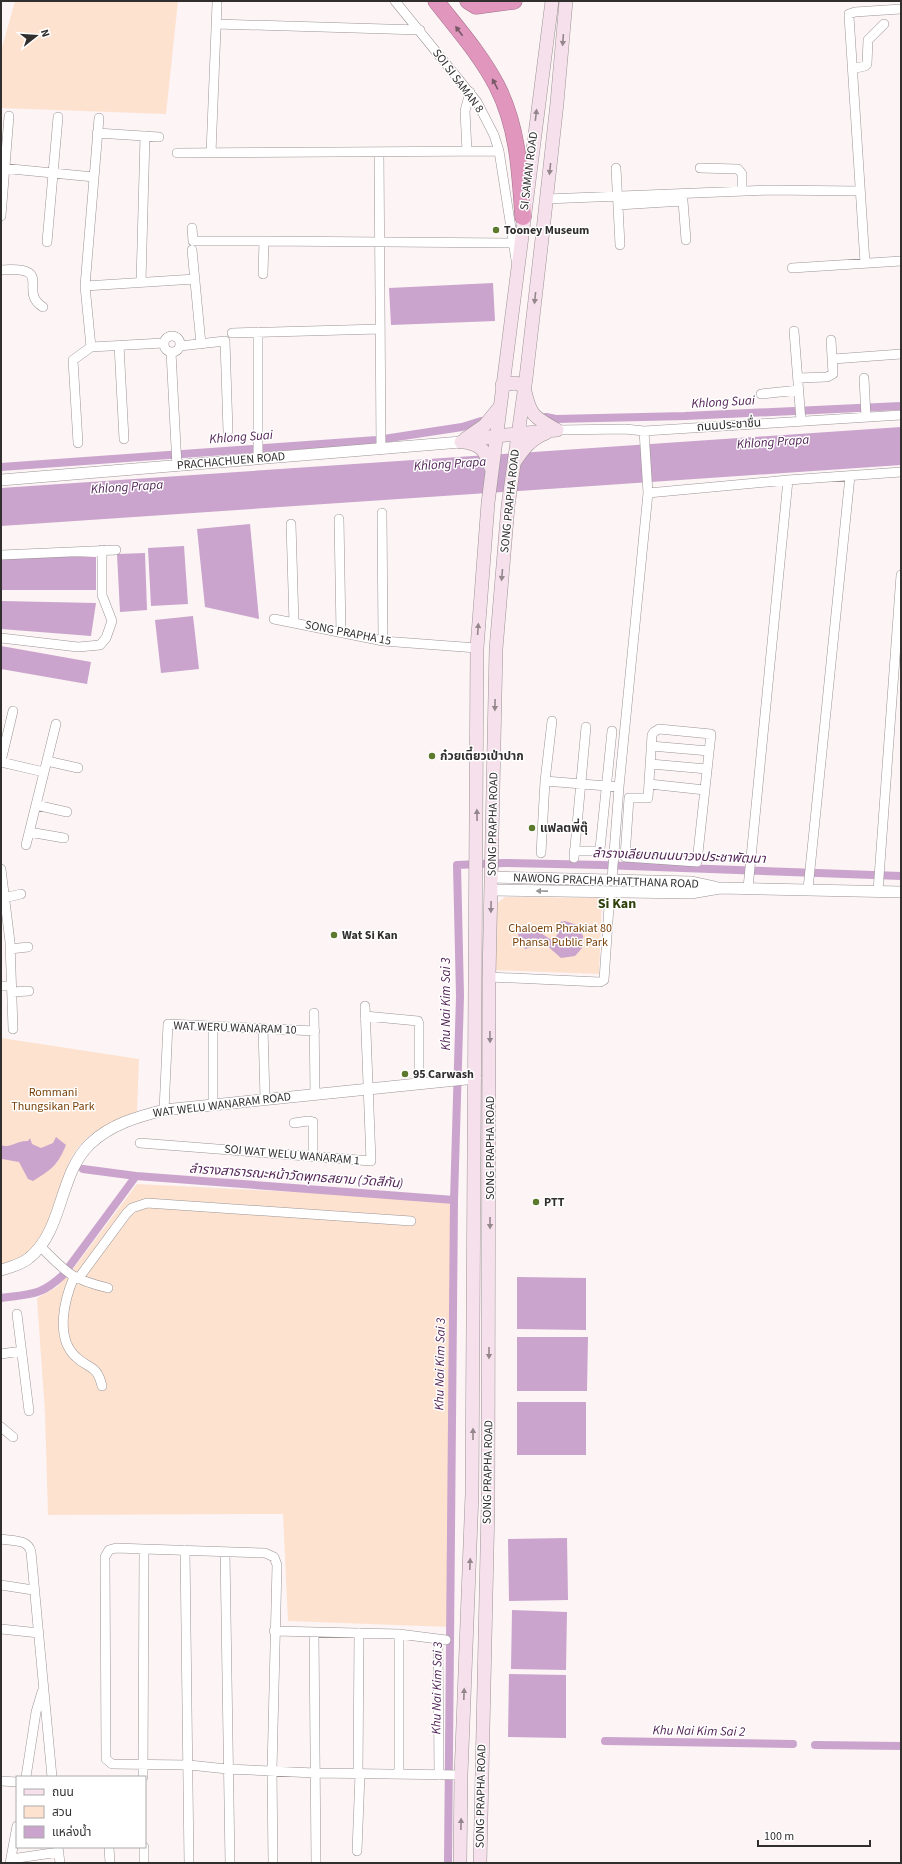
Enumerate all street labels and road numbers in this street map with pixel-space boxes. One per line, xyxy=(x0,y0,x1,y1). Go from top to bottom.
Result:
street label: SOI SI SAMAN 8 xyxy=(428,45,488,117)
street label: SI SAMAN ROAD xyxy=(516,131,542,211)
street label: ถนนประชาชื่น xyxy=(696,413,762,436)
street label: PRACHACHUEN ROAD xyxy=(176,448,286,474)
street label: SONG PRAPHA ROAD xyxy=(496,448,524,554)
street label: SONG PRAPHA 15 xyxy=(303,616,393,650)
street label: SONG PRAPHA ROAD xyxy=(484,772,502,876)
street label: NAWONG PRACHA PHATTHANA ROAD xyxy=(513,869,699,893)
street label: WAT WERU WANARAM 10 xyxy=(173,1017,297,1039)
street label: WAT WELU WANARAM ROAD xyxy=(152,1088,292,1122)
street label: SONG PRAPHA ROAD xyxy=(482,1096,499,1200)
street label: SOI WAT WELU WANARAM 1 xyxy=(223,1141,361,1169)
street label: SONG PRAPHA ROAD xyxy=(479,1420,497,1524)
street label: SONG PRAPHA ROAD xyxy=(472,1744,490,1848)

